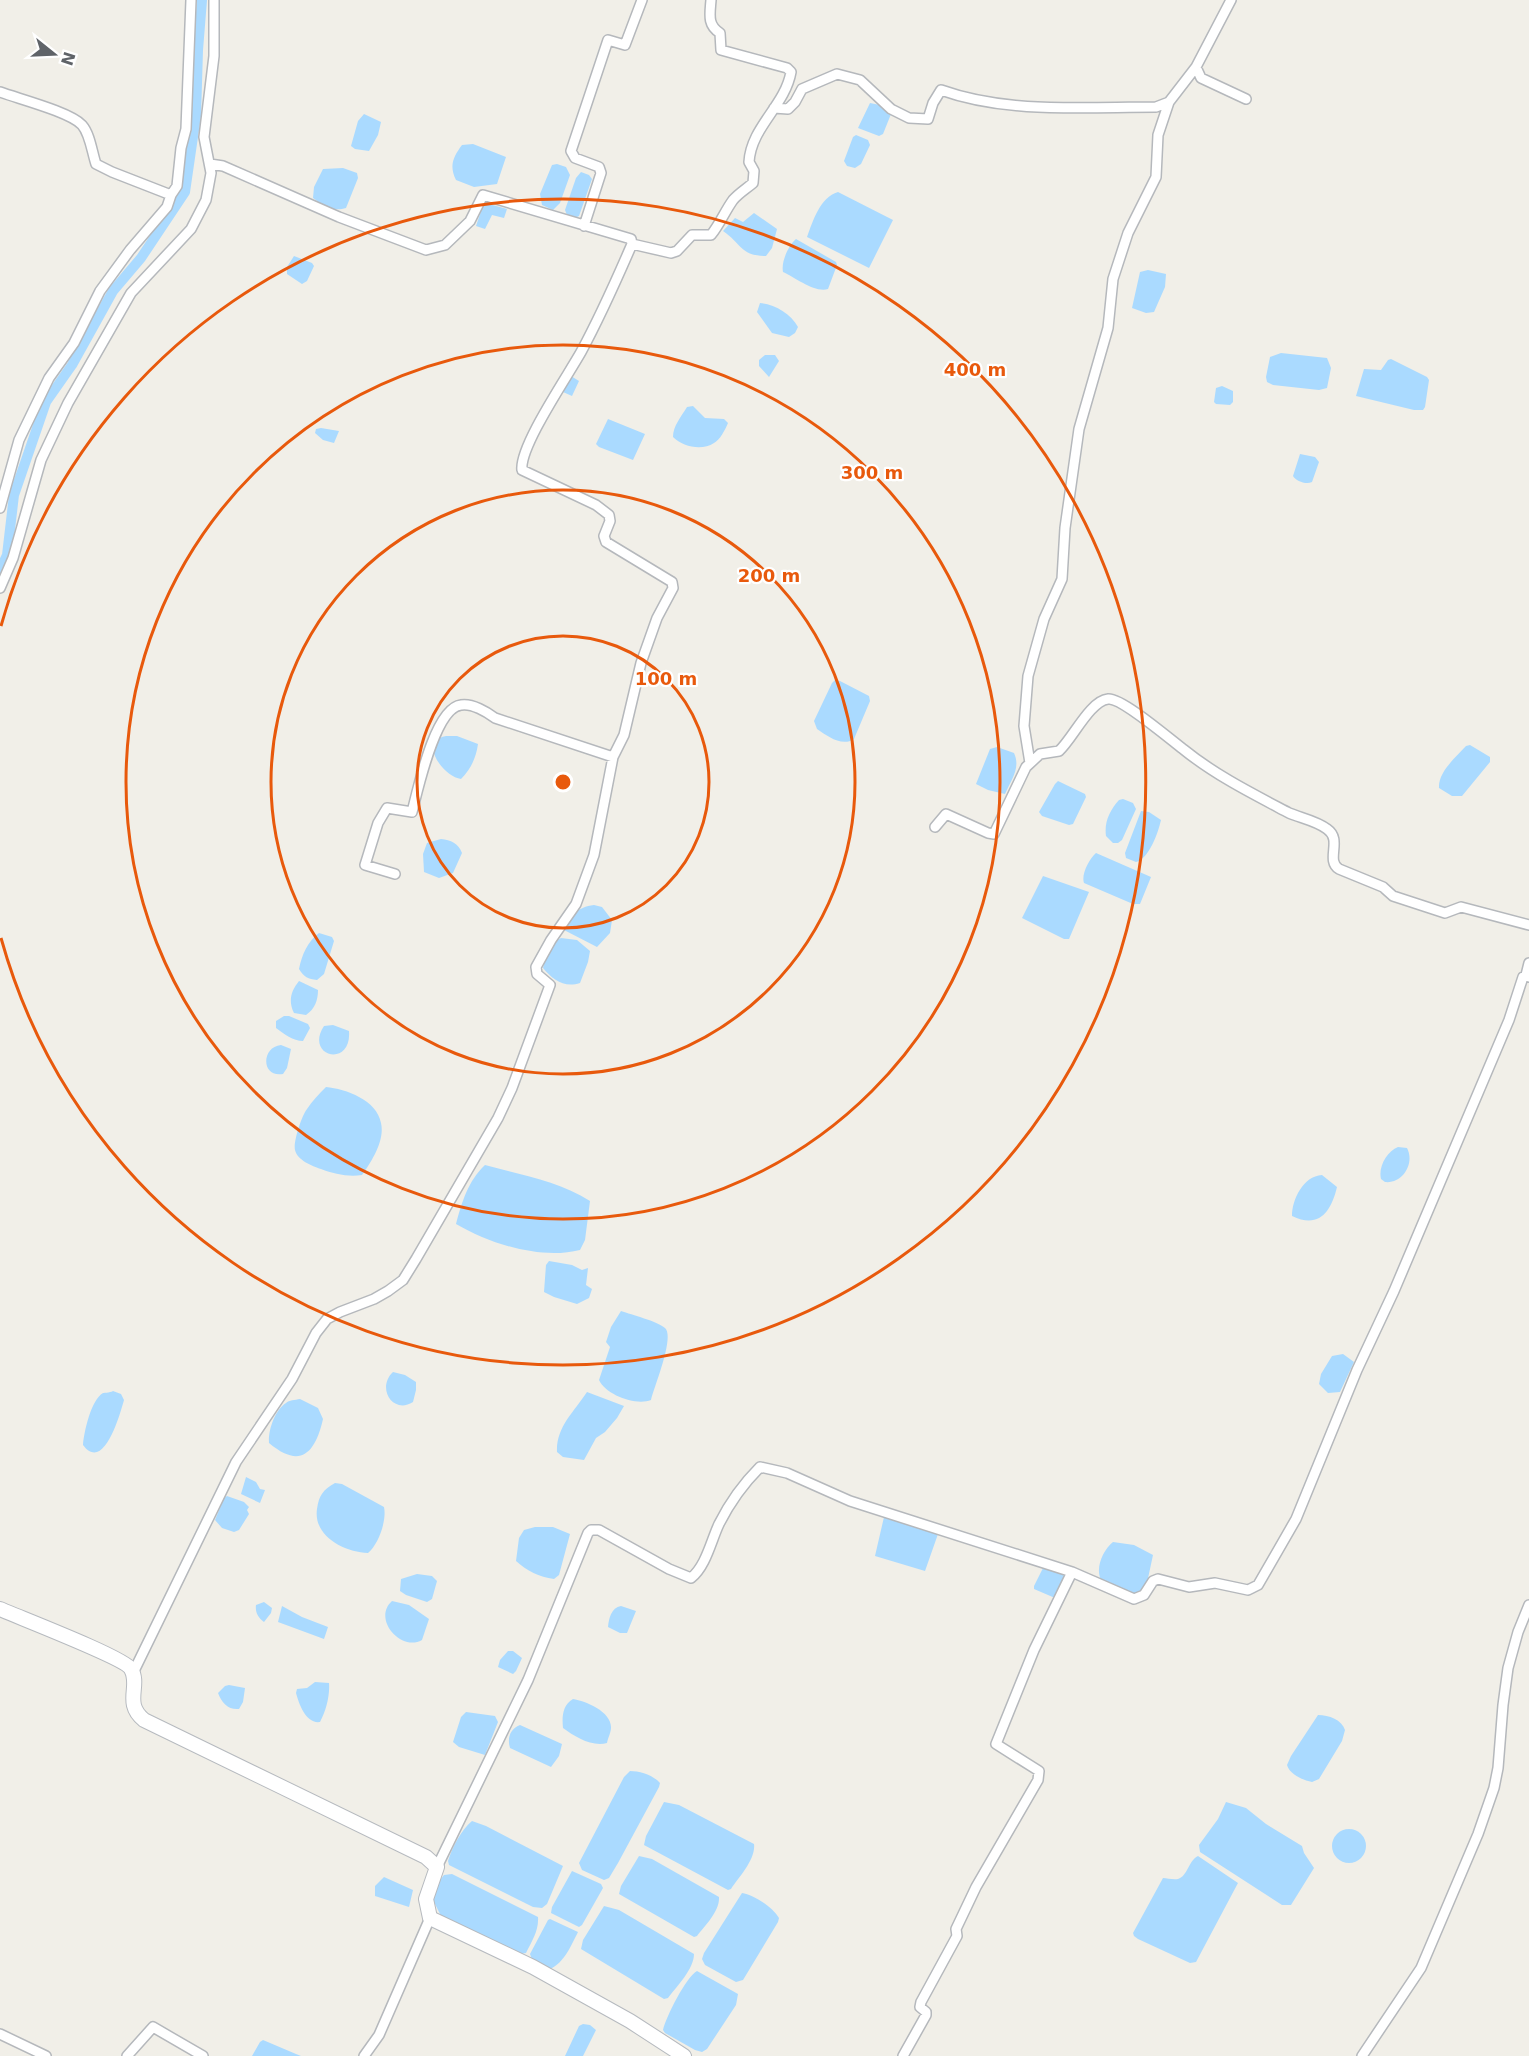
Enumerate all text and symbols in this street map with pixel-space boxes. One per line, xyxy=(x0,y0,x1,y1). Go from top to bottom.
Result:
north arrow xyxy=(24,24,84,84)
text: N xyxy=(57,49,79,68)
text: 400 m xyxy=(944,359,1006,380)
text: 300 m xyxy=(841,462,903,483)
text: 200 m xyxy=(738,565,800,586)
text: 100 m xyxy=(635,668,697,689)
centre of rings xyxy=(553,772,573,792)

